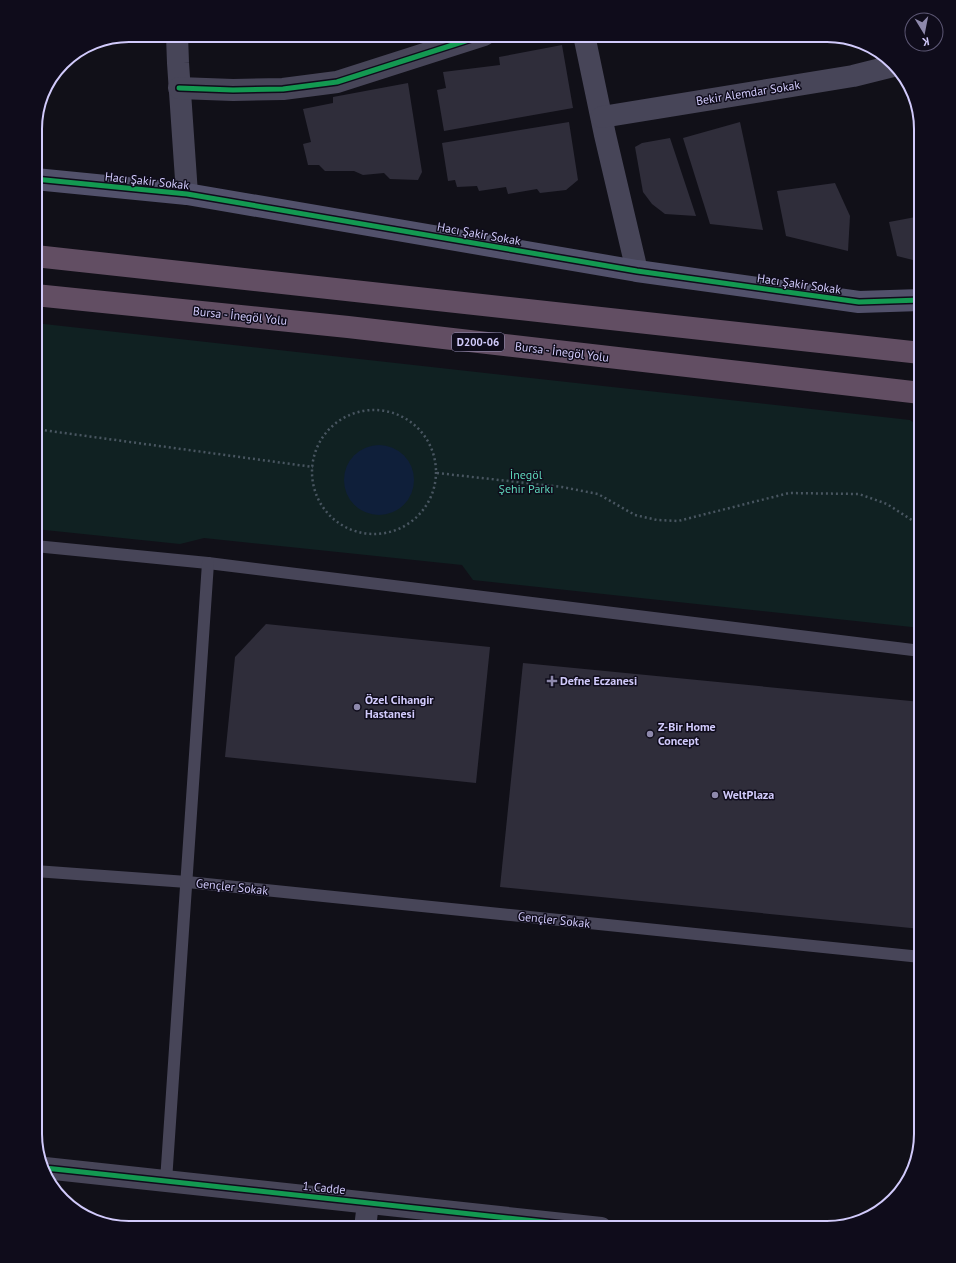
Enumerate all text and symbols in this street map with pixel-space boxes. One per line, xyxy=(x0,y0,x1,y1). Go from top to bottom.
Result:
north arrow xyxy=(904,12,944,52)
text: K xyxy=(921,34,930,49)
street label: Bekir Alemdar Sokak xyxy=(695,77,801,108)
street label: Hacı Şakir Sokak xyxy=(104,169,190,192)
street label: Hacı Şakir Sokak xyxy=(436,219,522,248)
street label: Hacı Şakir Sokak xyxy=(756,270,842,297)
street label: Bursa - İnegöl Yolu xyxy=(192,303,288,328)
road number: D200-06 xyxy=(452,333,504,351)
street label: Bursa - İnegöl Yolu xyxy=(514,338,610,365)
park label: İnegöl Şehir Parkı xyxy=(499,467,553,496)
place label: Defne Eczanesi xyxy=(560,673,637,688)
marker: Defne Eczanesi xyxy=(547,676,557,686)
place label: Özel Cihangir Hastanesi xyxy=(365,692,434,721)
marker: Özel Cihangir Hastanesi xyxy=(352,702,362,712)
place label: Z-Bir Home Concept xyxy=(658,719,716,748)
marker: Z-Bir Home Concept xyxy=(645,729,655,739)
place label: WeltPlaza xyxy=(723,787,774,802)
marker: WeltPlaza xyxy=(710,790,720,800)
street label: Gençler Sokak xyxy=(195,875,269,898)
street label: Gençler Sokak xyxy=(517,908,591,931)
street label: 1. Cadde xyxy=(302,1178,346,1197)

